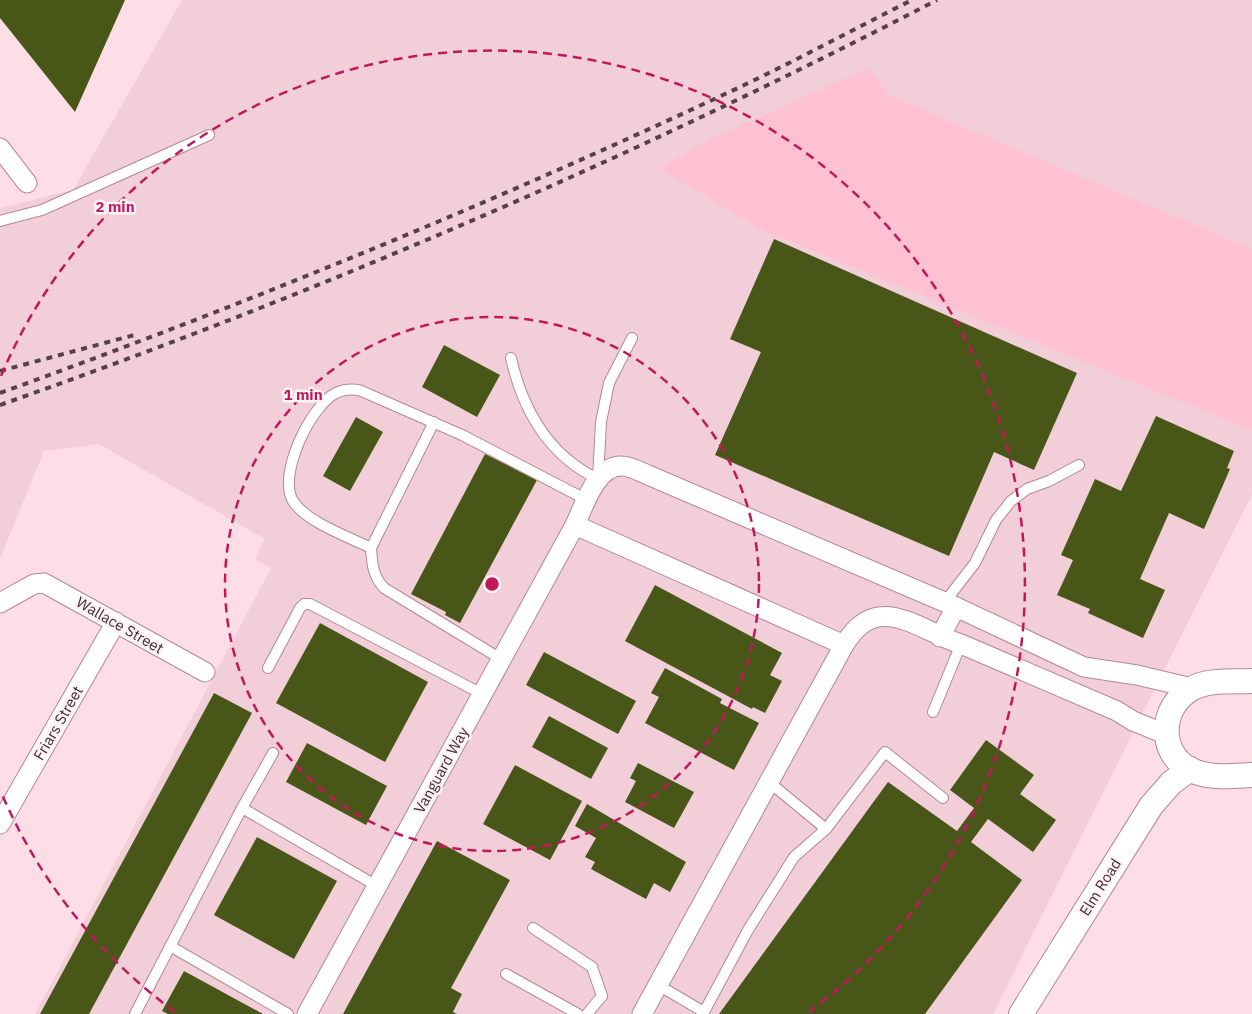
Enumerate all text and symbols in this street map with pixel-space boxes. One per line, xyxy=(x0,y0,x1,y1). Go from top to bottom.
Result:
text: 2 min xyxy=(95,197,135,216)
text: 1 min xyxy=(283,385,323,404)
centre of rings xyxy=(483,575,501,593)
street label: Wallace Street xyxy=(73,592,167,658)
street label: Friars Street xyxy=(29,682,87,764)
street label: Vanguard Way xyxy=(409,723,473,817)
street label: Elm Road xyxy=(1075,855,1125,919)

